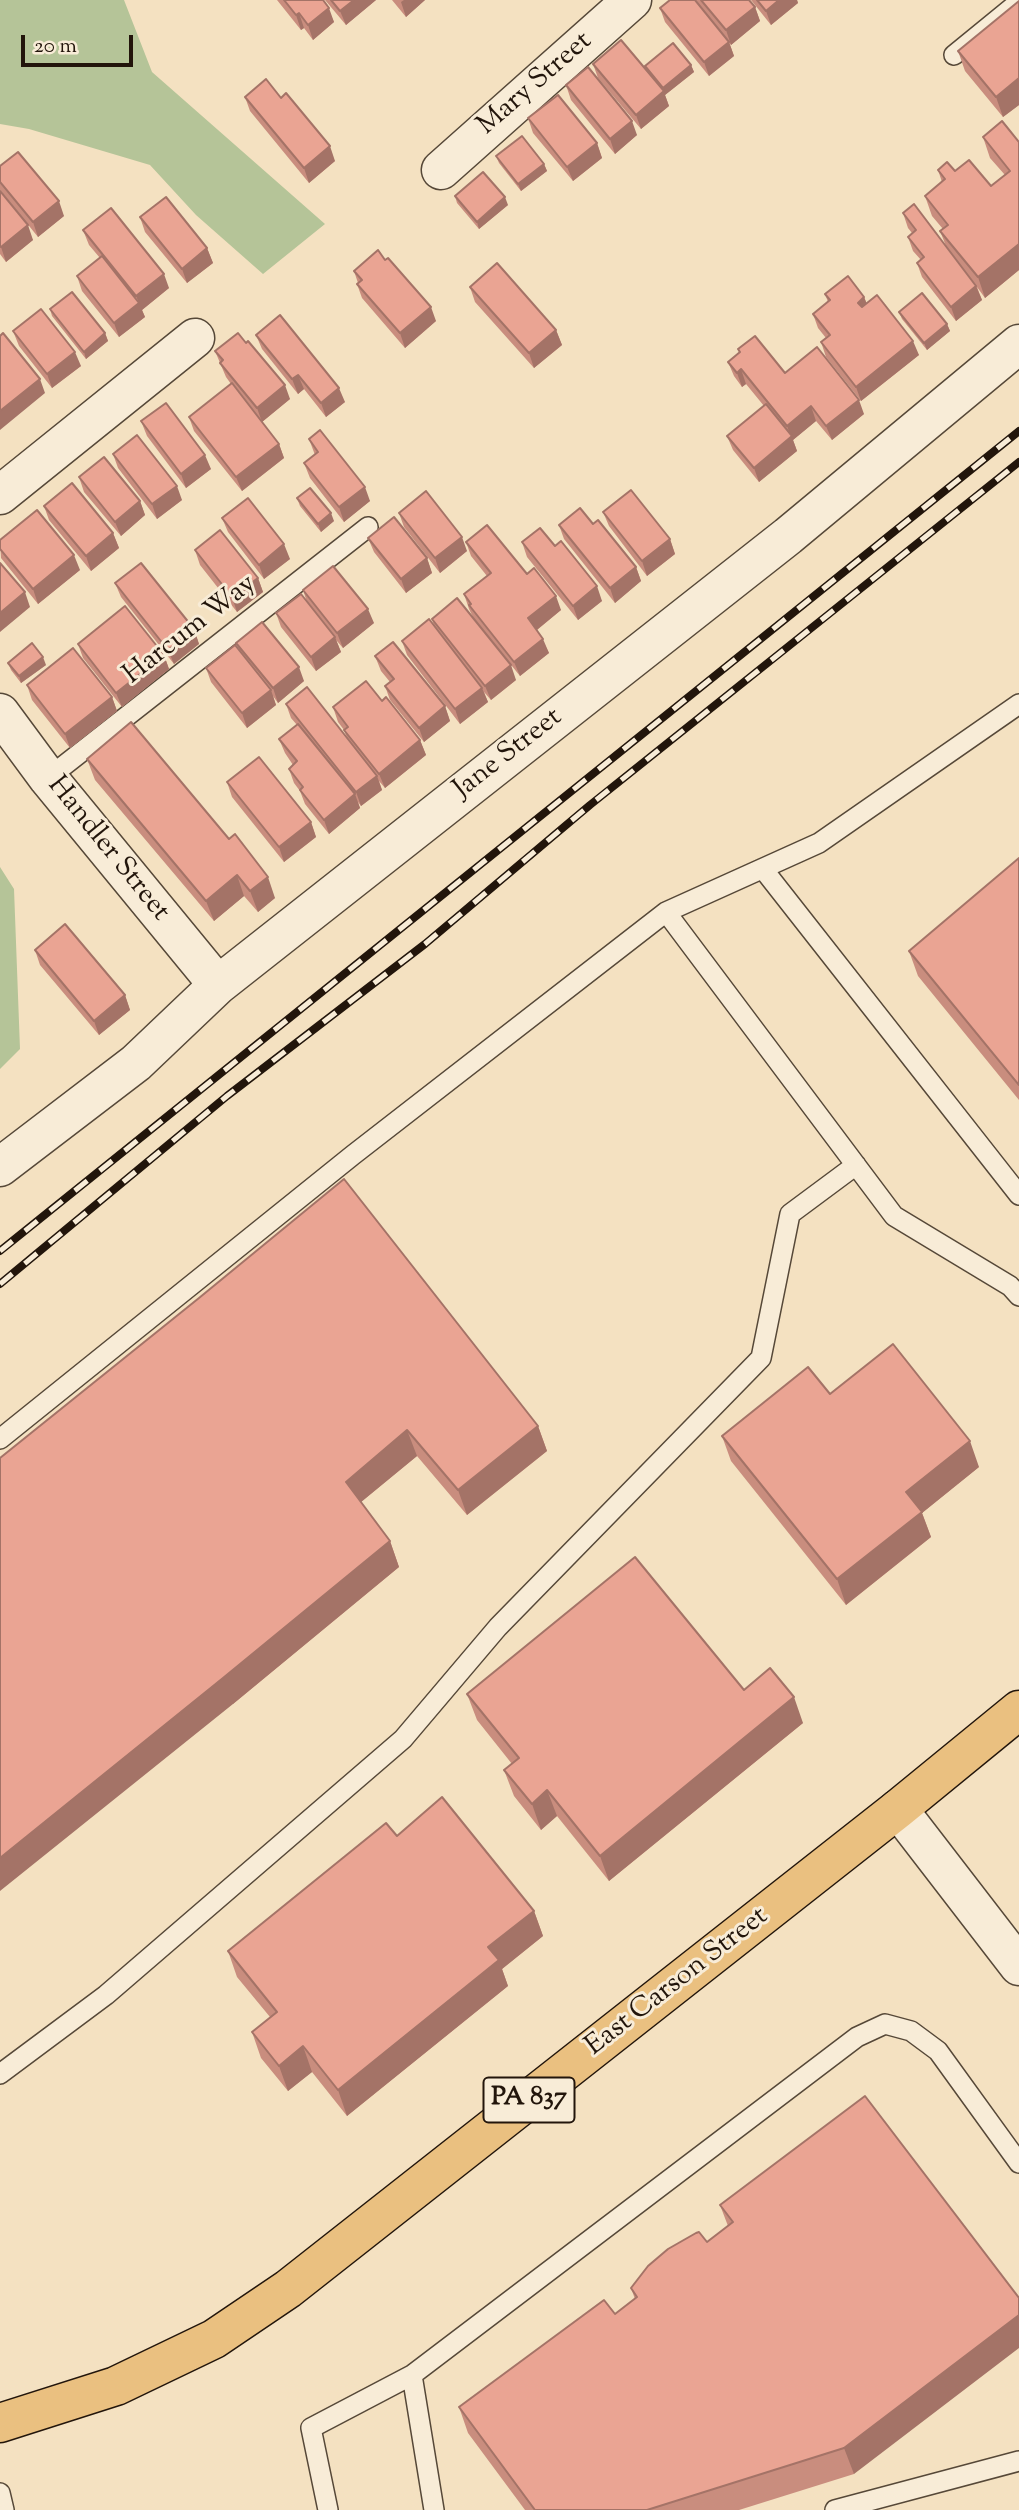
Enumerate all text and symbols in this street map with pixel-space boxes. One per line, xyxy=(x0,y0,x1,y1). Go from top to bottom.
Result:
scale bar xyxy=(24,21,136,65)
street label: Mary Street xyxy=(472,26,600,144)
text: 20 m xyxy=(34,32,77,62)
street label: Harcum Way xyxy=(118,569,264,693)
street label: Jane Street xyxy=(448,702,570,808)
street label: Handler Street xyxy=(38,771,176,929)
street label: East Carson Street xyxy=(580,1901,776,2065)
road number: PA 837 xyxy=(484,2078,574,2122)

